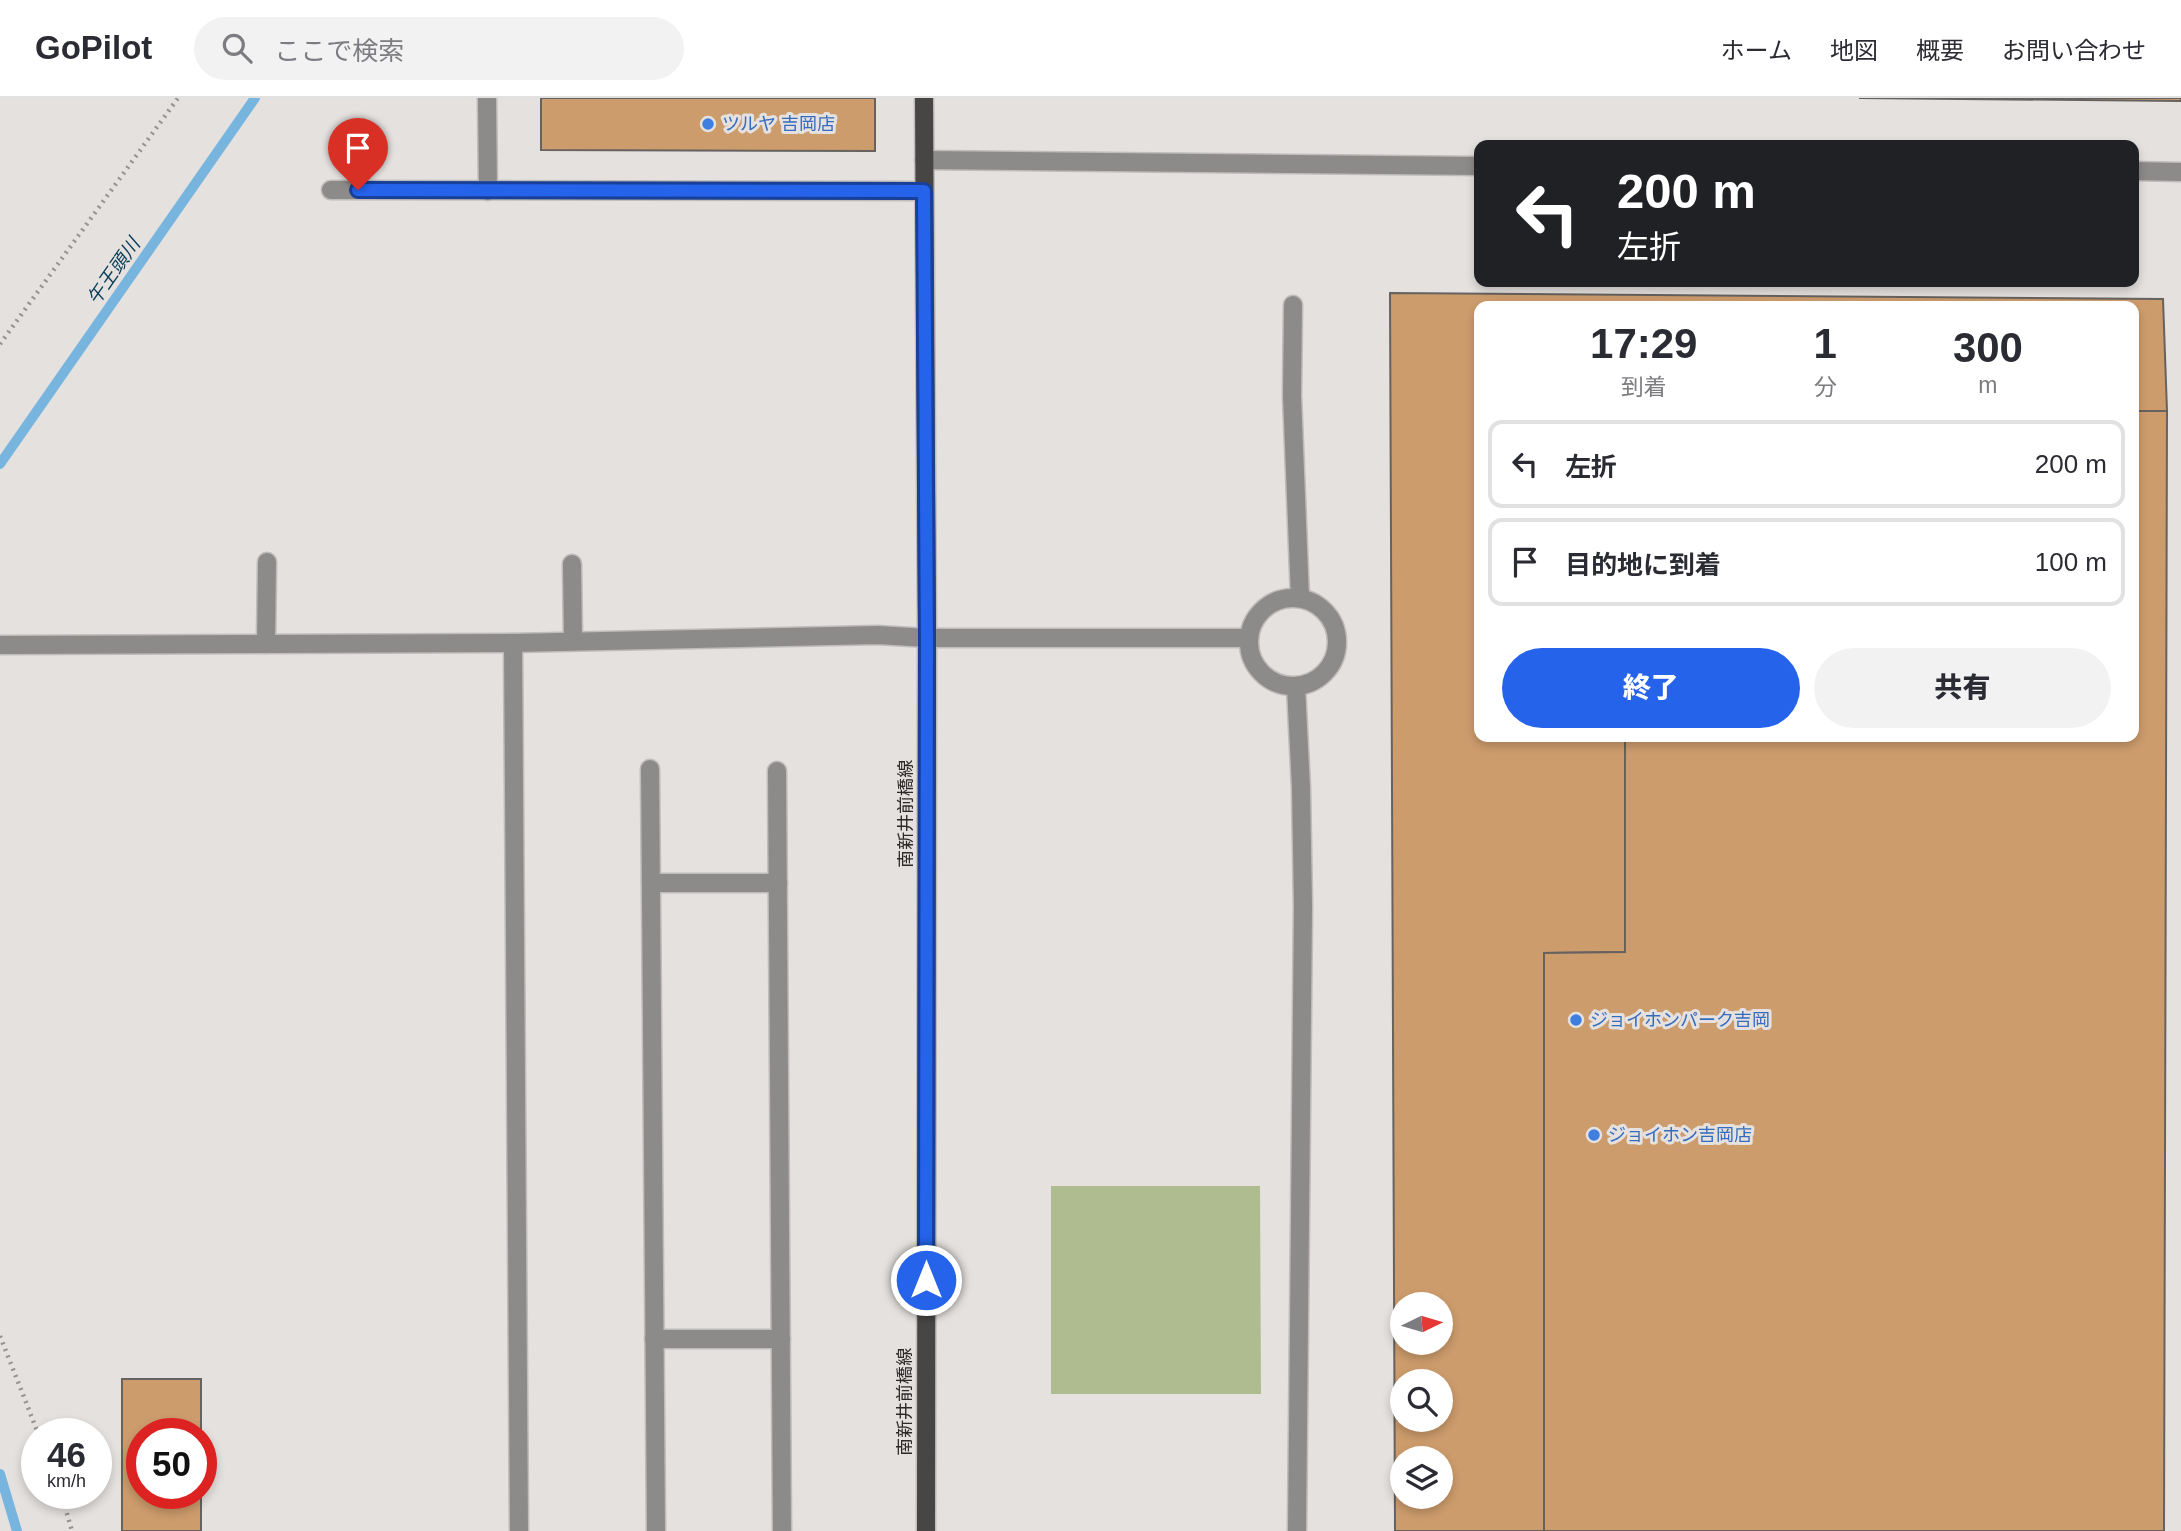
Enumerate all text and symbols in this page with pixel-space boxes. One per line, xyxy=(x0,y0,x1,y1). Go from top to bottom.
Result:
search box xyxy=(194,17,684,80)
text: GoPilot xyxy=(35,29,152,66)
icon: search xyxy=(218,29,256,67)
text: ここで検索 xyxy=(274,36,404,66)
text: ホーム xyxy=(1721,37,1792,64)
text: 地図 xyxy=(1830,37,1878,64)
text: 概要 xyxy=(1916,37,1964,64)
text: お問い合わせ xyxy=(2002,37,2146,64)
place label: ツルヤ 吉岡店 xyxy=(722,114,835,134)
marker: ツルヤ 吉岡店 xyxy=(700,116,716,132)
pin xyxy=(328,118,388,190)
icon: arrive xyxy=(339,129,377,167)
text: 200 m xyxy=(1617,164,1756,218)
icon: left xyxy=(1502,168,1593,259)
text: 左折 xyxy=(1617,229,1681,265)
water label: 午王頭川 xyxy=(83,233,145,308)
text: 17:29 xyxy=(1590,320,1697,367)
text: 1 xyxy=(1813,320,1837,367)
text: 300 xyxy=(1953,324,2023,371)
text: m xyxy=(1978,372,1998,398)
text: 到着 xyxy=(1621,374,1667,400)
text: 分 xyxy=(1814,374,1837,400)
icon: left xyxy=(1506,445,1544,483)
text: 200 m xyxy=(2035,449,2107,479)
text: 左折 xyxy=(1565,452,1617,482)
icon: arrive xyxy=(1506,543,1544,581)
text: 100 m xyxy=(2035,547,2107,577)
text: 目的地に到着 xyxy=(1565,550,1721,580)
button: 終了 xyxy=(1502,648,1800,728)
button: 共有 xyxy=(1814,648,2111,728)
street label: 南新井前橋線 xyxy=(896,760,916,868)
place label: ジョイホンパーク吉岡 xyxy=(1590,1010,1770,1030)
marker: ジョイホンパーク吉岡 xyxy=(1568,1012,1584,1028)
place label: ジョイホン吉岡店 xyxy=(1608,1125,1752,1145)
marker: ジョイホン吉岡店 xyxy=(1586,1127,1602,1143)
position arrow xyxy=(889,1243,963,1317)
north arrow xyxy=(1390,1292,1452,1354)
map controls xyxy=(1390,1292,1453,1509)
street label: 南新井前橋線 xyxy=(895,1348,915,1456)
button: search xyxy=(1390,1369,1453,1432)
speed limit sign: 50 xyxy=(126,1418,217,1509)
text: 46 xyxy=(47,1435,86,1474)
button: layers xyxy=(1390,1446,1453,1509)
text: km/h xyxy=(47,1471,86,1491)

